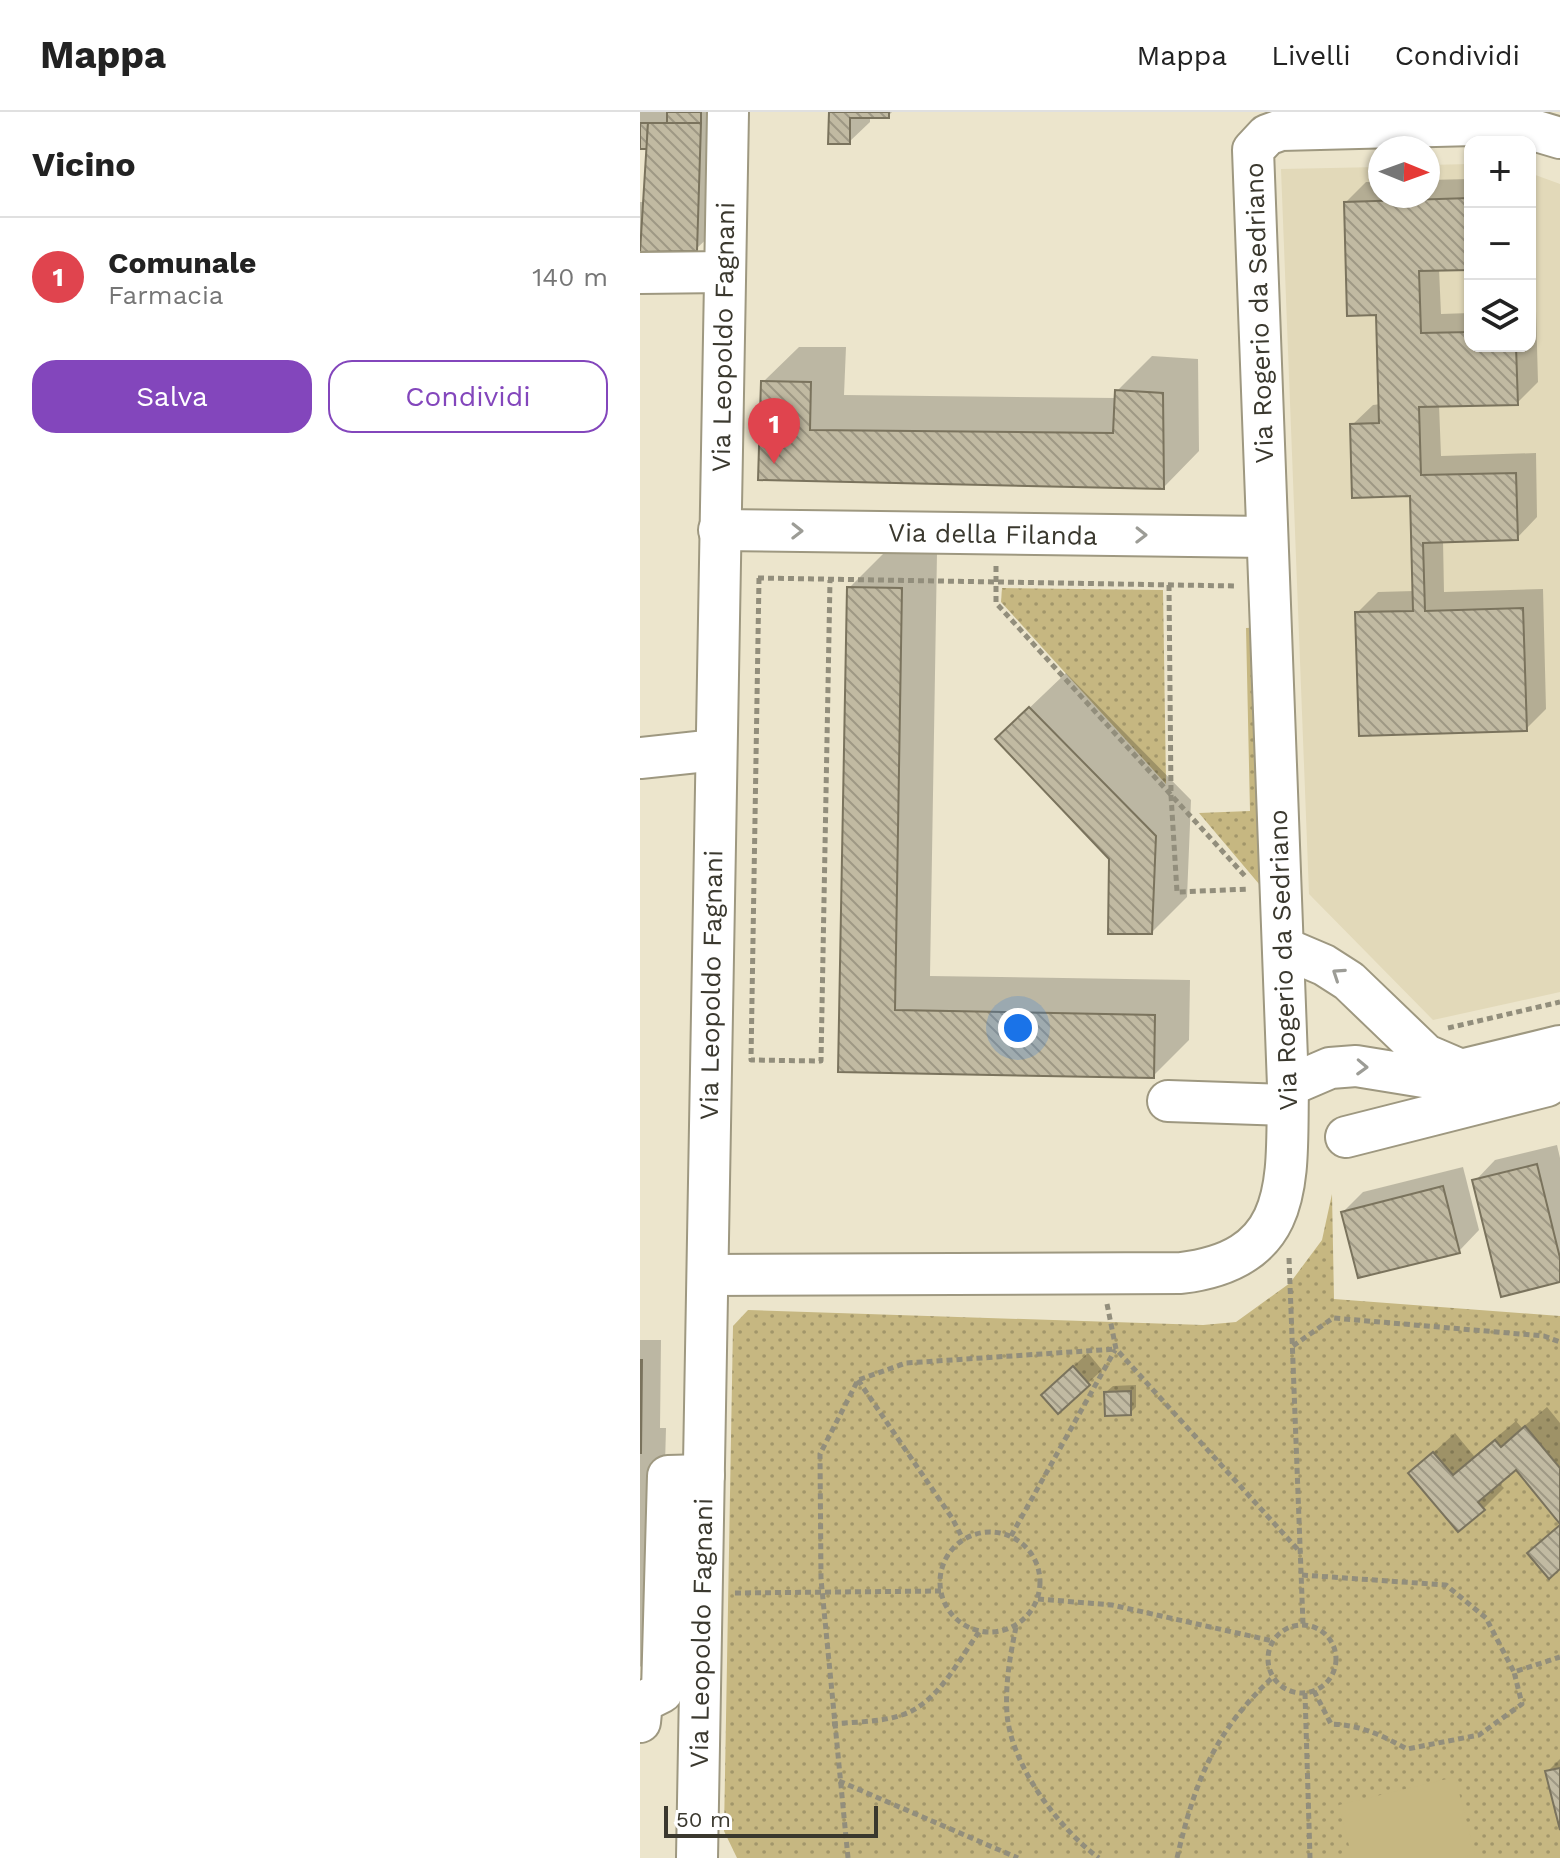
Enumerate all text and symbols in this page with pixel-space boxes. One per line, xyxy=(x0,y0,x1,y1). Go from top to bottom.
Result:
text: Mappa xyxy=(40,33,166,77)
text: Mappa xyxy=(1137,39,1227,72)
text: Livelli xyxy=(1271,39,1351,72)
text: Condividi xyxy=(1395,39,1520,72)
north arrow xyxy=(1368,136,1440,208)
map controls xyxy=(1464,136,1536,352)
button: + xyxy=(1464,136,1536,208)
text: Vicino xyxy=(32,144,136,184)
street label: Via Rogerio da Sedriano xyxy=(1239,162,1279,464)
street label: Via Leopoldo Fagnani xyxy=(706,202,740,472)
button: − xyxy=(1464,208,1536,280)
text: Comunale xyxy=(108,245,256,280)
text: 1 xyxy=(52,262,64,292)
text: 140 m xyxy=(532,262,608,292)
text: Farmacia xyxy=(108,280,224,310)
button: layers xyxy=(1464,280,1536,352)
button: Salva xyxy=(32,360,312,433)
button: Condividi xyxy=(328,360,608,433)
pin: 1 xyxy=(748,398,800,464)
street label: Via della Filanda xyxy=(888,517,1098,551)
one-way arrow xyxy=(791,522,804,540)
one-way arrow xyxy=(1135,527,1148,544)
street label: Via Rogerio da Sedriano xyxy=(1263,809,1303,1111)
street label: Via Leopoldo Fagnani xyxy=(694,850,728,1120)
one-way arrow xyxy=(1332,969,1346,984)
your location xyxy=(998,1008,1038,1048)
one-way arrow xyxy=(1356,1059,1369,1076)
street label: Via Leopoldo Fagnani xyxy=(684,1498,718,1768)
scale bar xyxy=(664,1802,878,1838)
text: 50 m xyxy=(676,1807,731,1832)

